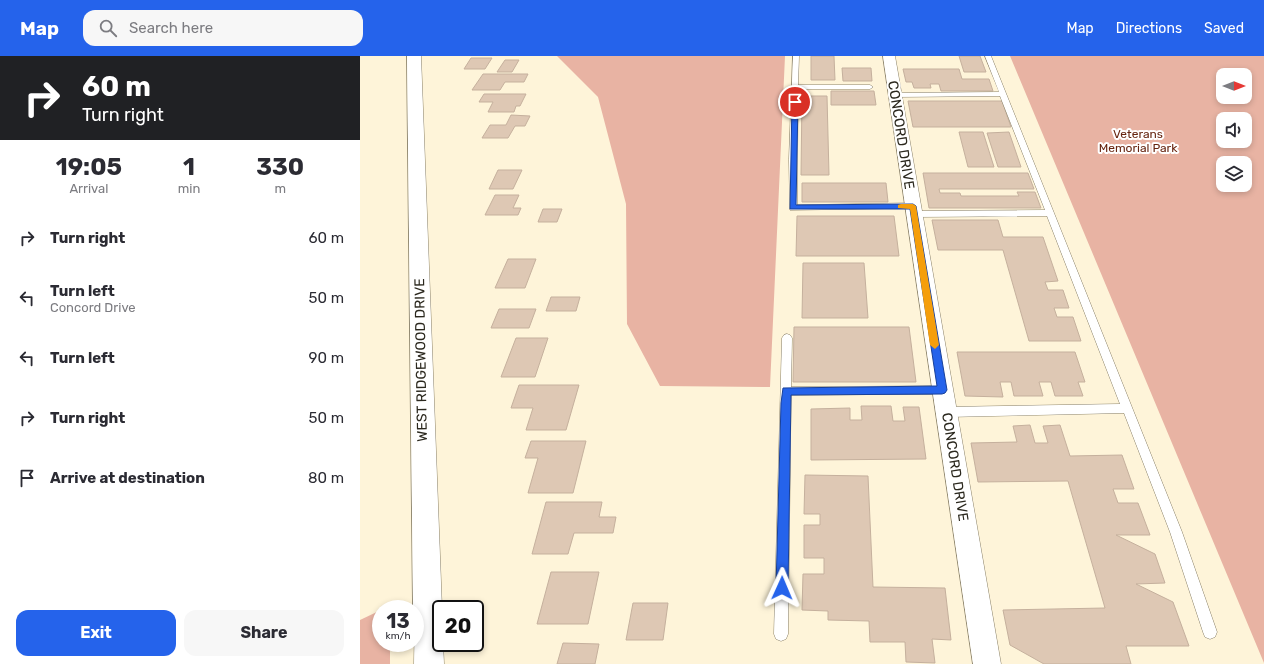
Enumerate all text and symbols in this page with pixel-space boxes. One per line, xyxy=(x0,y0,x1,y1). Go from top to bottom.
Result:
search box xyxy=(83,10,363,46)
text: Map xyxy=(20,17,59,40)
icon: search xyxy=(97,17,119,39)
text: Search here xyxy=(129,19,213,37)
text: Map xyxy=(1067,20,1094,37)
text: Directions xyxy=(1116,20,1182,37)
text: Saved xyxy=(1204,20,1244,37)
north arrow xyxy=(1216,68,1252,104)
map controls xyxy=(1216,68,1252,192)
text: 60 m xyxy=(82,70,151,103)
icon: right xyxy=(16,72,68,124)
street label: CONCORD DRIVE xyxy=(884,79,918,191)
pin xyxy=(778,85,812,119)
icon: arrive xyxy=(784,91,806,113)
text: Turn right xyxy=(82,104,164,126)
button: sound xyxy=(1216,112,1252,148)
park label: Veterans Memorial Park xyxy=(1099,127,1178,155)
text: 19:05 xyxy=(56,153,122,181)
text: 1 xyxy=(183,153,195,181)
text: 330 xyxy=(256,153,304,181)
button: layers xyxy=(1216,156,1252,192)
text: Arrival xyxy=(69,181,108,196)
text: min xyxy=(178,181,200,196)
text: m xyxy=(274,181,286,196)
icon: right xyxy=(16,227,38,249)
text: Turn right xyxy=(50,229,125,247)
text: 60 m xyxy=(308,229,344,247)
street label: WEST RIDGEWOOD DRIVE xyxy=(411,278,431,442)
text: Turn left xyxy=(50,282,115,300)
icon: left xyxy=(16,287,38,309)
text: 50 m xyxy=(309,289,344,307)
text: Concord Drive xyxy=(50,300,136,315)
icon: left xyxy=(16,347,38,369)
text: Turn left xyxy=(50,349,115,367)
text: 90 m xyxy=(309,349,344,367)
icon: right xyxy=(16,407,38,429)
text: Turn right xyxy=(50,409,125,427)
text: 50 m xyxy=(309,409,344,427)
street label: CONCORD DRIVE xyxy=(938,411,972,523)
icon: arrive xyxy=(16,467,38,489)
text: Arrive at destination xyxy=(50,469,205,487)
text: 80 m xyxy=(308,469,344,487)
position arrow xyxy=(761,567,803,609)
speed limit sign: 20 xyxy=(432,600,484,652)
text: 13 xyxy=(386,609,410,633)
button: Exit xyxy=(16,610,176,656)
button: Share xyxy=(184,610,344,656)
text: km/h xyxy=(386,630,410,642)

